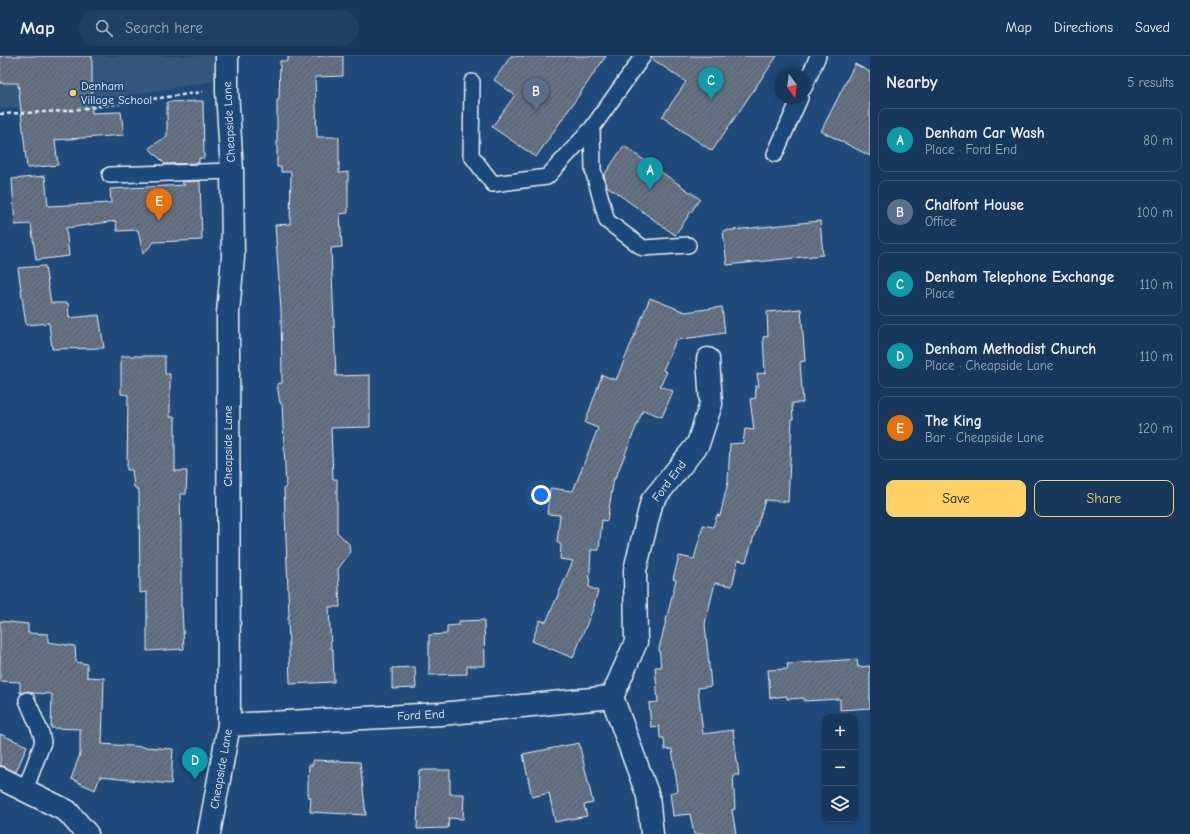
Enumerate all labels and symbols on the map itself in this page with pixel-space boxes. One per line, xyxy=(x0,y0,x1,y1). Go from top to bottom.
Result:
pin: C xyxy=(698,67,724,100)
north arrow xyxy=(774,68,810,104)
pin: B xyxy=(523,78,549,111)
place label: Denham Village School xyxy=(81,79,152,107)
street label: Cheapside Lane xyxy=(220,81,238,163)
marker: Denham Village School xyxy=(68,88,78,98)
pin: A xyxy=(637,157,663,190)
pin: E xyxy=(146,188,172,221)
street label: Cheapside Lane xyxy=(221,405,235,487)
street label: Ford End xyxy=(649,458,689,504)
your location xyxy=(531,485,551,505)
street label: Ford End xyxy=(397,707,445,723)
street label: Cheapside Lane xyxy=(207,728,235,810)
pin: D xyxy=(182,747,208,780)

